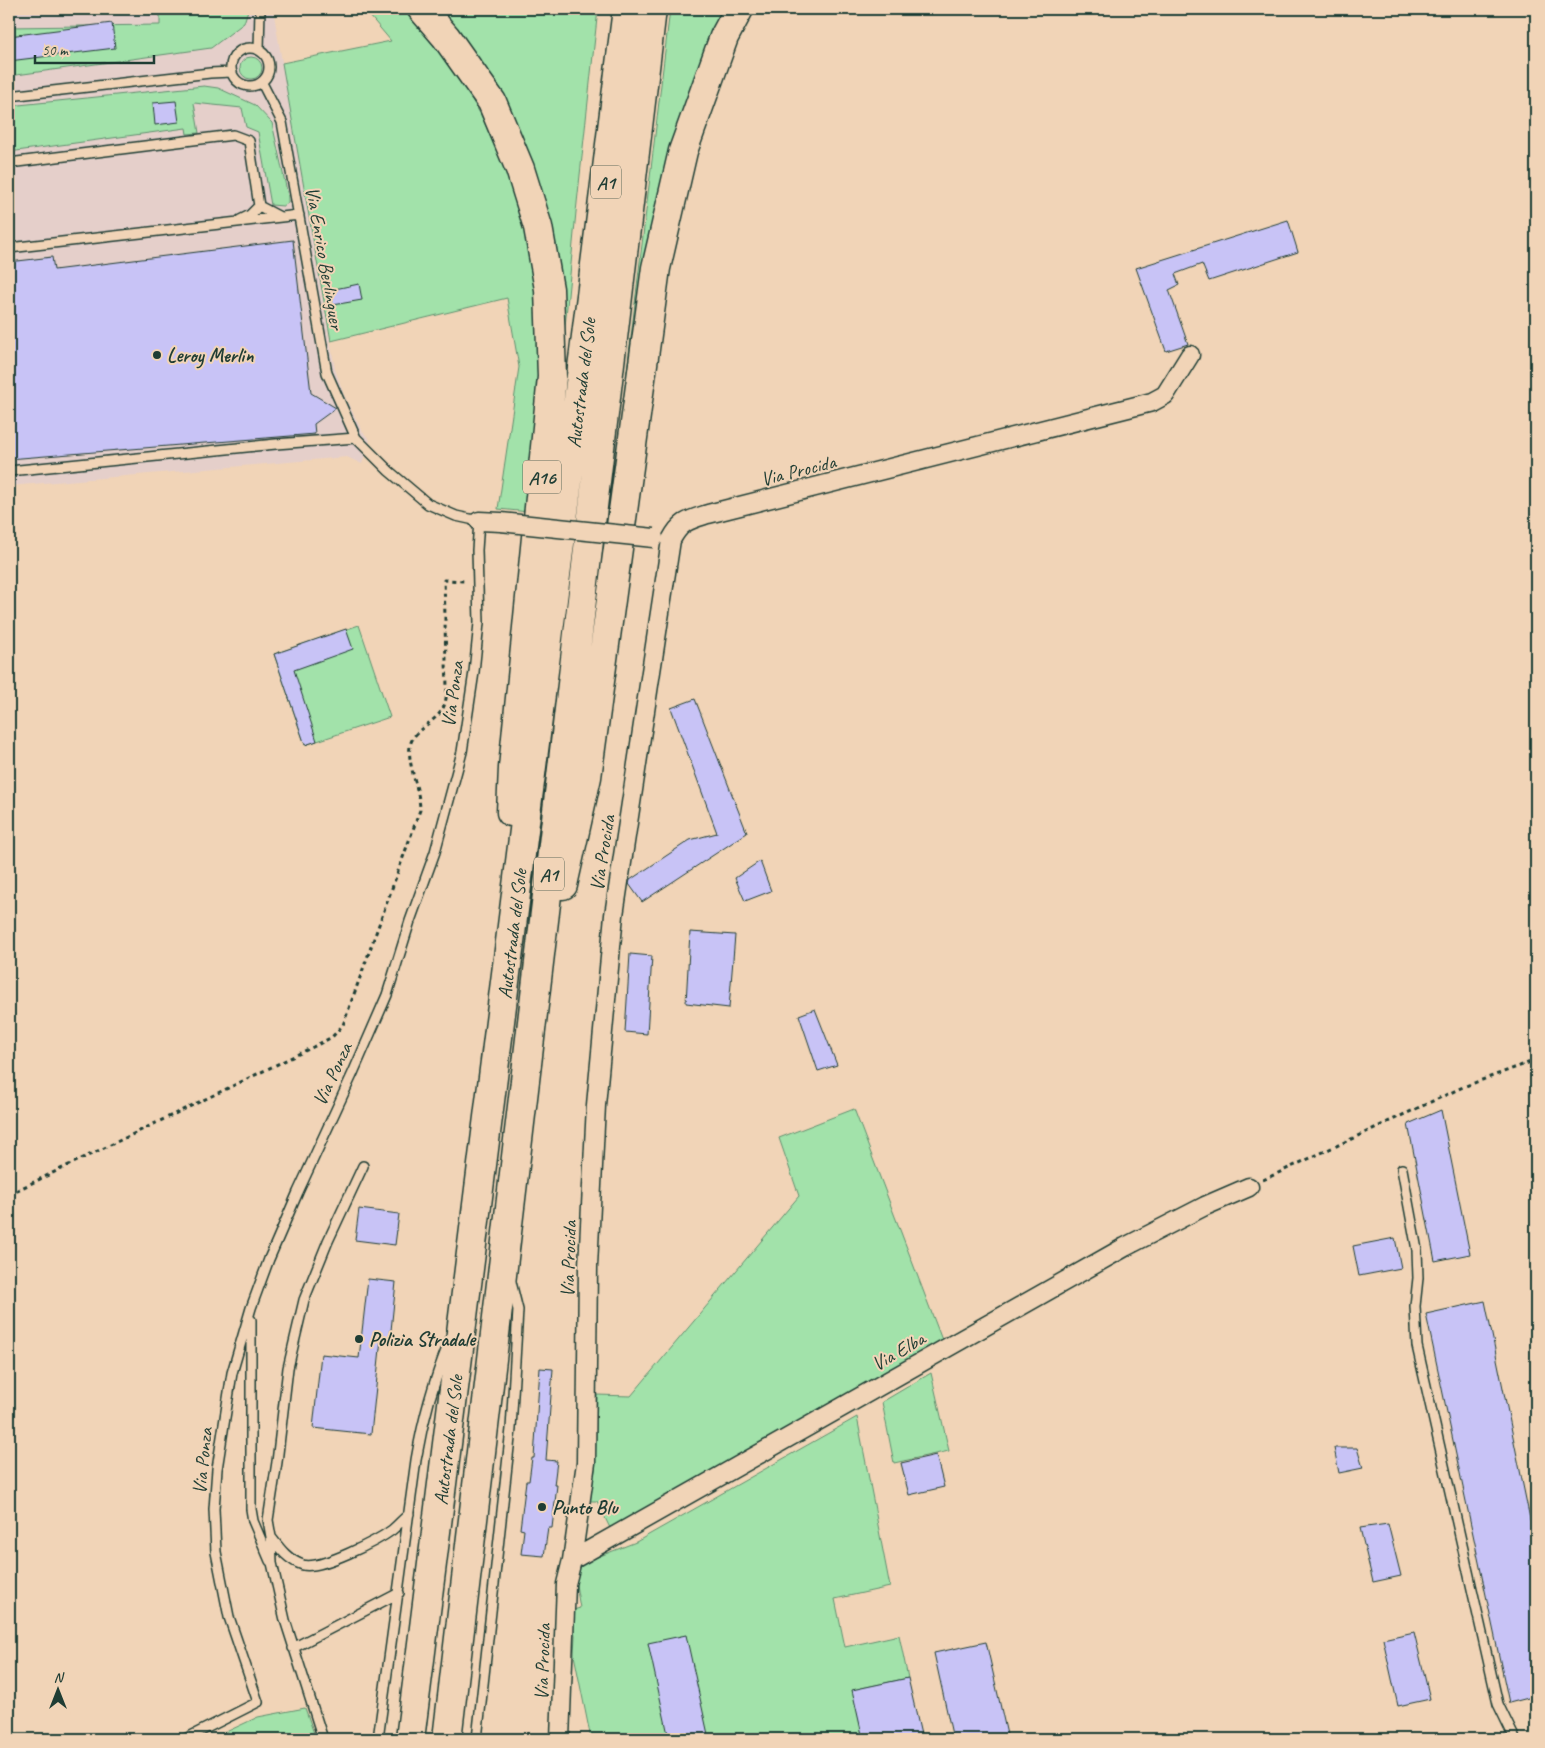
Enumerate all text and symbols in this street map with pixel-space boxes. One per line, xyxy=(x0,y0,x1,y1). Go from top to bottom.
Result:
scale bar xyxy=(35,32,154,64)
text: 50 m xyxy=(42,41,69,60)
road number: A1 xyxy=(591,166,621,198)
street label: Via Enrico Berlinguer xyxy=(300,185,350,333)
street label: Autostrada del Sole xyxy=(561,315,602,449)
place label: Leroy Merlin xyxy=(167,343,254,369)
marker: Leroy Merlin xyxy=(151,349,163,361)
street label: Via Procida xyxy=(758,449,840,492)
road number: A16 xyxy=(523,461,561,494)
street label: Via Ponza xyxy=(435,658,470,729)
street label: Via Procida xyxy=(584,811,621,893)
road number: A1 xyxy=(534,858,564,891)
street label: Autostrada del Sole xyxy=(492,866,533,1000)
street label: Via Ponza xyxy=(307,1038,358,1110)
street label: Via Procida xyxy=(555,1218,582,1298)
street label: Via Elba xyxy=(867,1325,931,1377)
place label: Polizia Stradale xyxy=(369,1327,477,1352)
marker: Polizia Stradale xyxy=(353,1333,365,1345)
street label: Autostrada del Sole xyxy=(428,1372,469,1506)
street label: Via Ponza xyxy=(187,1425,219,1495)
place label: Punto Blu xyxy=(552,1495,619,1520)
marker: Punto Blu xyxy=(536,1501,548,1513)
street label: Via Procida xyxy=(529,1621,556,1701)
north arrow xyxy=(32,1666,82,1716)
text: N xyxy=(54,1669,65,1686)

